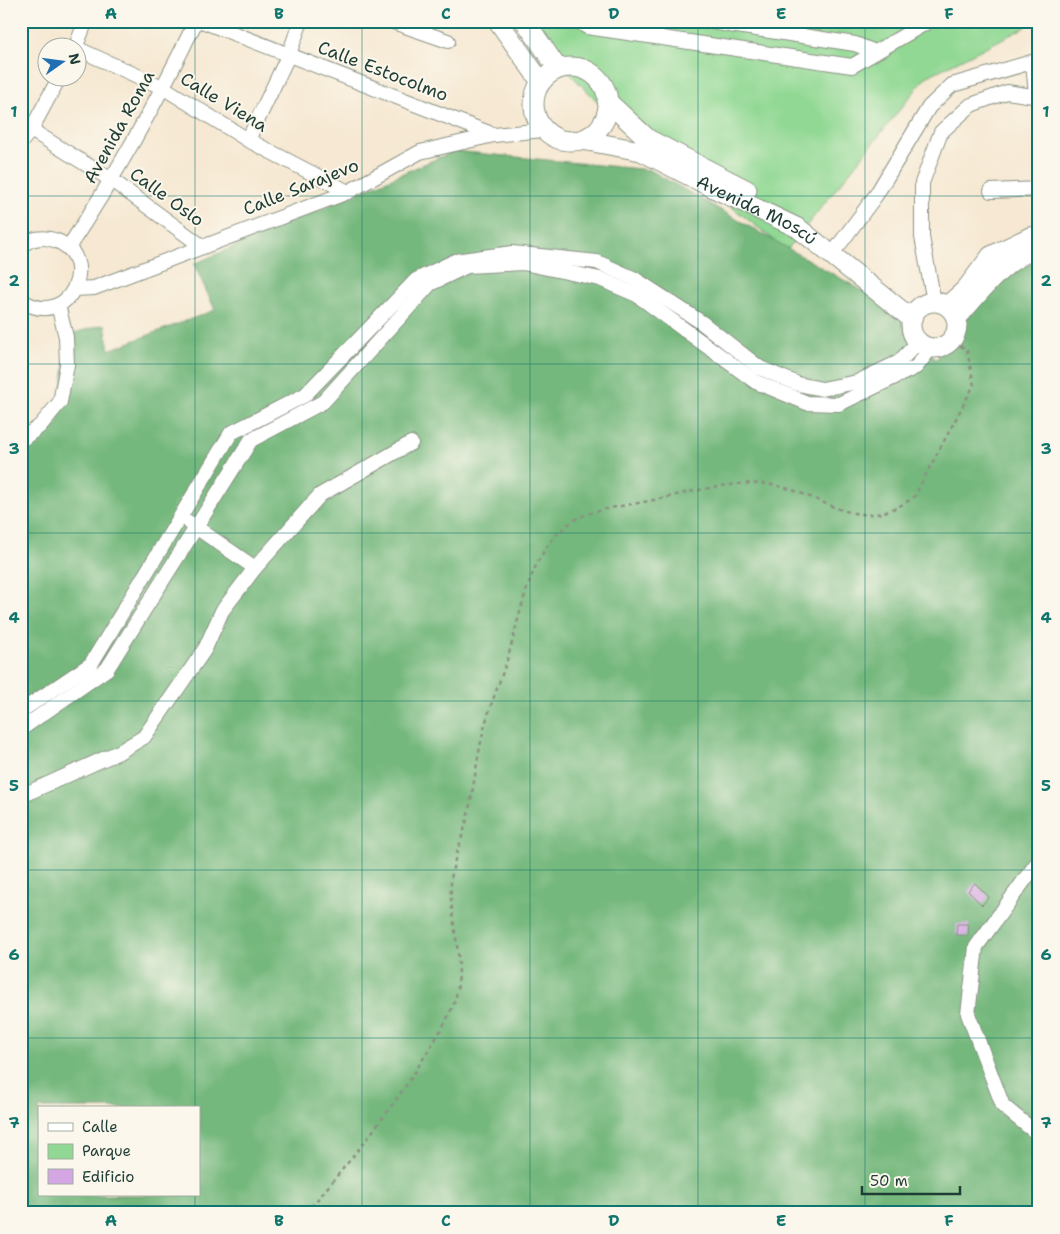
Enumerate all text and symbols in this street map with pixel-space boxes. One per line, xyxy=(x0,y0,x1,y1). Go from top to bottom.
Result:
text: A xyxy=(105,3,117,24)
text: B xyxy=(274,3,284,24)
text: C xyxy=(441,3,451,24)
text: D xyxy=(608,3,620,24)
text: E xyxy=(776,3,786,24)
text: F xyxy=(944,3,954,24)
street label: Calle Estocolmo xyxy=(314,35,452,107)
north arrow xyxy=(38,38,88,88)
text: N xyxy=(65,51,85,66)
street label: Avenida Roma xyxy=(78,66,160,188)
street label: Calle Viena xyxy=(176,66,272,138)
text: 1 xyxy=(10,101,18,122)
text: 1 xyxy=(1042,101,1050,122)
street label: Calle Sarajevo xyxy=(240,153,362,221)
street label: Calle Oslo xyxy=(125,162,209,232)
street label: Avenida Moscú xyxy=(692,170,822,251)
text: 2 xyxy=(8,270,20,291)
text: 2 xyxy=(1040,270,1052,291)
text: 3 xyxy=(8,438,20,459)
text: 3 xyxy=(1040,438,1052,459)
text: 4 xyxy=(8,607,20,628)
text: 4 xyxy=(1040,607,1052,628)
text: 5 xyxy=(9,775,19,796)
text: 5 xyxy=(1041,775,1051,796)
text: 6 xyxy=(8,944,20,965)
text: 6 xyxy=(1040,944,1052,965)
legend xyxy=(38,1106,200,1196)
text: 7 xyxy=(8,1112,20,1133)
text: 7 xyxy=(1040,1112,1052,1133)
text: Calle xyxy=(82,1117,118,1137)
text: Parque xyxy=(82,1141,131,1161)
scale bar xyxy=(862,1164,960,1196)
text: Edificio xyxy=(82,1167,134,1187)
text: 50 m xyxy=(870,1171,908,1191)
text: A xyxy=(105,1210,117,1231)
text: B xyxy=(274,1210,284,1231)
text: C xyxy=(441,1210,451,1231)
text: D xyxy=(608,1210,620,1231)
text: E xyxy=(776,1210,786,1231)
text: F xyxy=(944,1210,954,1231)

